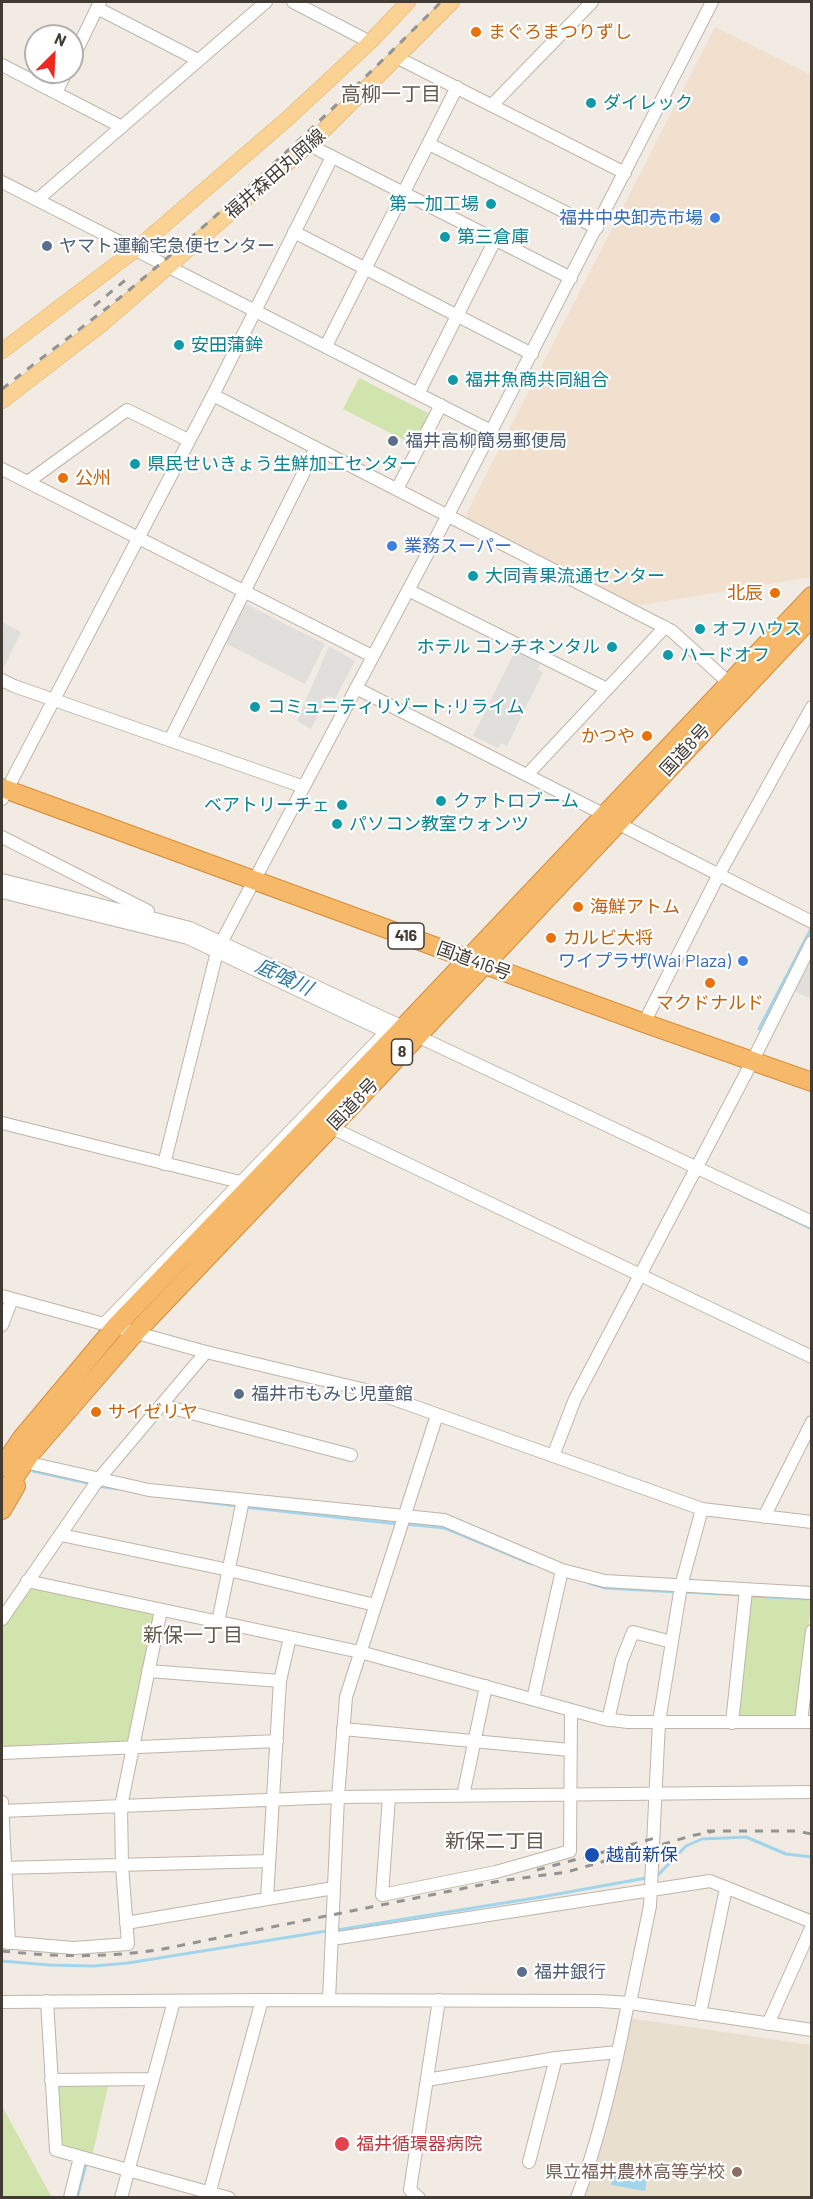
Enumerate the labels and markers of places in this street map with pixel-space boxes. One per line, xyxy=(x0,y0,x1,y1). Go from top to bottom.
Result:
place label: まぐろまつりずし xyxy=(488,21,632,43)
marker: まぐろまつりずし xyxy=(469,25,483,39)
place label: ダイレック xyxy=(603,92,693,114)
marker: ダイレック xyxy=(584,96,598,110)
place label: 第一加工場 xyxy=(389,193,479,215)
marker: 第一加工場 xyxy=(484,197,498,211)
place label: 福井中央卸売市場 xyxy=(559,207,703,229)
marker: 福井中央卸売市場 xyxy=(708,211,722,225)
place label: 第三倉庫 xyxy=(457,226,529,248)
marker: 第三倉庫 xyxy=(438,230,452,244)
place label: ヤマト運輸宅急便センター xyxy=(59,235,275,257)
marker: ヤマト運輸宅急便センター xyxy=(40,239,54,253)
place label: 安田蒲鉾 xyxy=(191,334,263,356)
marker: 安田蒲鉾 xyxy=(172,338,186,352)
place label: 福井魚商共同組合 xyxy=(465,369,609,391)
marker: 福井魚商共同組合 xyxy=(446,373,460,387)
place label: 福井高柳簡易郵便局 xyxy=(405,430,567,452)
marker: 福井高柳簡易郵便局 xyxy=(386,434,400,448)
place label: 県民せいきょう生鮮加工センター xyxy=(147,453,417,475)
marker: 県民せいきょう生鮮加工センター xyxy=(128,457,142,471)
place label: 公州 xyxy=(75,467,111,489)
marker: 公州 xyxy=(56,471,70,485)
place label: 業務スーパー xyxy=(404,535,512,557)
marker: 業務スーパー xyxy=(385,539,399,553)
place label: 大同青果流通センター xyxy=(485,565,665,587)
marker: 大同青果流通センター xyxy=(466,569,480,583)
place label: 北辰 xyxy=(727,582,763,604)
marker: 北辰 xyxy=(768,586,782,600)
place label: オフハウス xyxy=(712,618,802,640)
marker: オフハウス xyxy=(693,622,707,636)
place label: ホテル コンチネンタル xyxy=(416,636,600,658)
marker: ホテル コンチネンタル xyxy=(605,640,619,654)
place label: ハードオフ xyxy=(680,644,770,666)
marker: ハードオフ xyxy=(661,648,675,662)
place label: コミュニティリゾート;リライム xyxy=(267,696,525,718)
marker: コミュニティリゾート;リライム xyxy=(248,700,262,714)
place label: かつや xyxy=(581,725,635,747)
marker: かつや xyxy=(640,729,654,743)
place label: クァトロブーム xyxy=(453,790,579,812)
place label: ベアトリーチェ xyxy=(204,794,330,816)
marker: クァトロブーム xyxy=(434,794,448,808)
marker: ベアトリーチェ xyxy=(335,798,349,812)
place label: パソコン教室ウォンツ xyxy=(349,813,529,835)
marker: パソコン教室ウォンツ xyxy=(330,817,344,831)
place label: 海鮮アトム xyxy=(590,896,680,918)
marker: 海鮮アトム xyxy=(571,900,585,914)
place label: カルビ大将 xyxy=(563,927,653,949)
marker: カルビ大将 xyxy=(544,931,558,945)
place label: ワイプラザ(Wai Plaza) xyxy=(558,950,731,972)
marker: ワイプラザ(Wai Plaza) xyxy=(736,954,750,968)
marker: マクドナルド xyxy=(703,976,717,990)
place label: マクドナルド xyxy=(656,992,764,1014)
place label: 福井市もみじ児童館 xyxy=(251,1383,413,1405)
marker: 福井市もみじ児童館 xyxy=(232,1387,246,1401)
place label: サイゼリヤ xyxy=(108,1401,198,1423)
marker: サイゼリヤ xyxy=(89,1405,103,1419)
place label: 越前新保 xyxy=(606,1844,678,1866)
marker: 越前新保 xyxy=(583,1846,601,1864)
place label: 福井銀行 xyxy=(534,1961,606,1983)
marker: 福井銀行 xyxy=(515,1965,529,1979)
place label: 福井循環器病院 xyxy=(356,2133,482,2155)
marker: 福井循環器病院 xyxy=(333,2135,351,2153)
place label: 県立福井農林高等学校 xyxy=(545,2161,725,2183)
marker: 県立福井農林高等学校 xyxy=(730,2165,744,2179)

